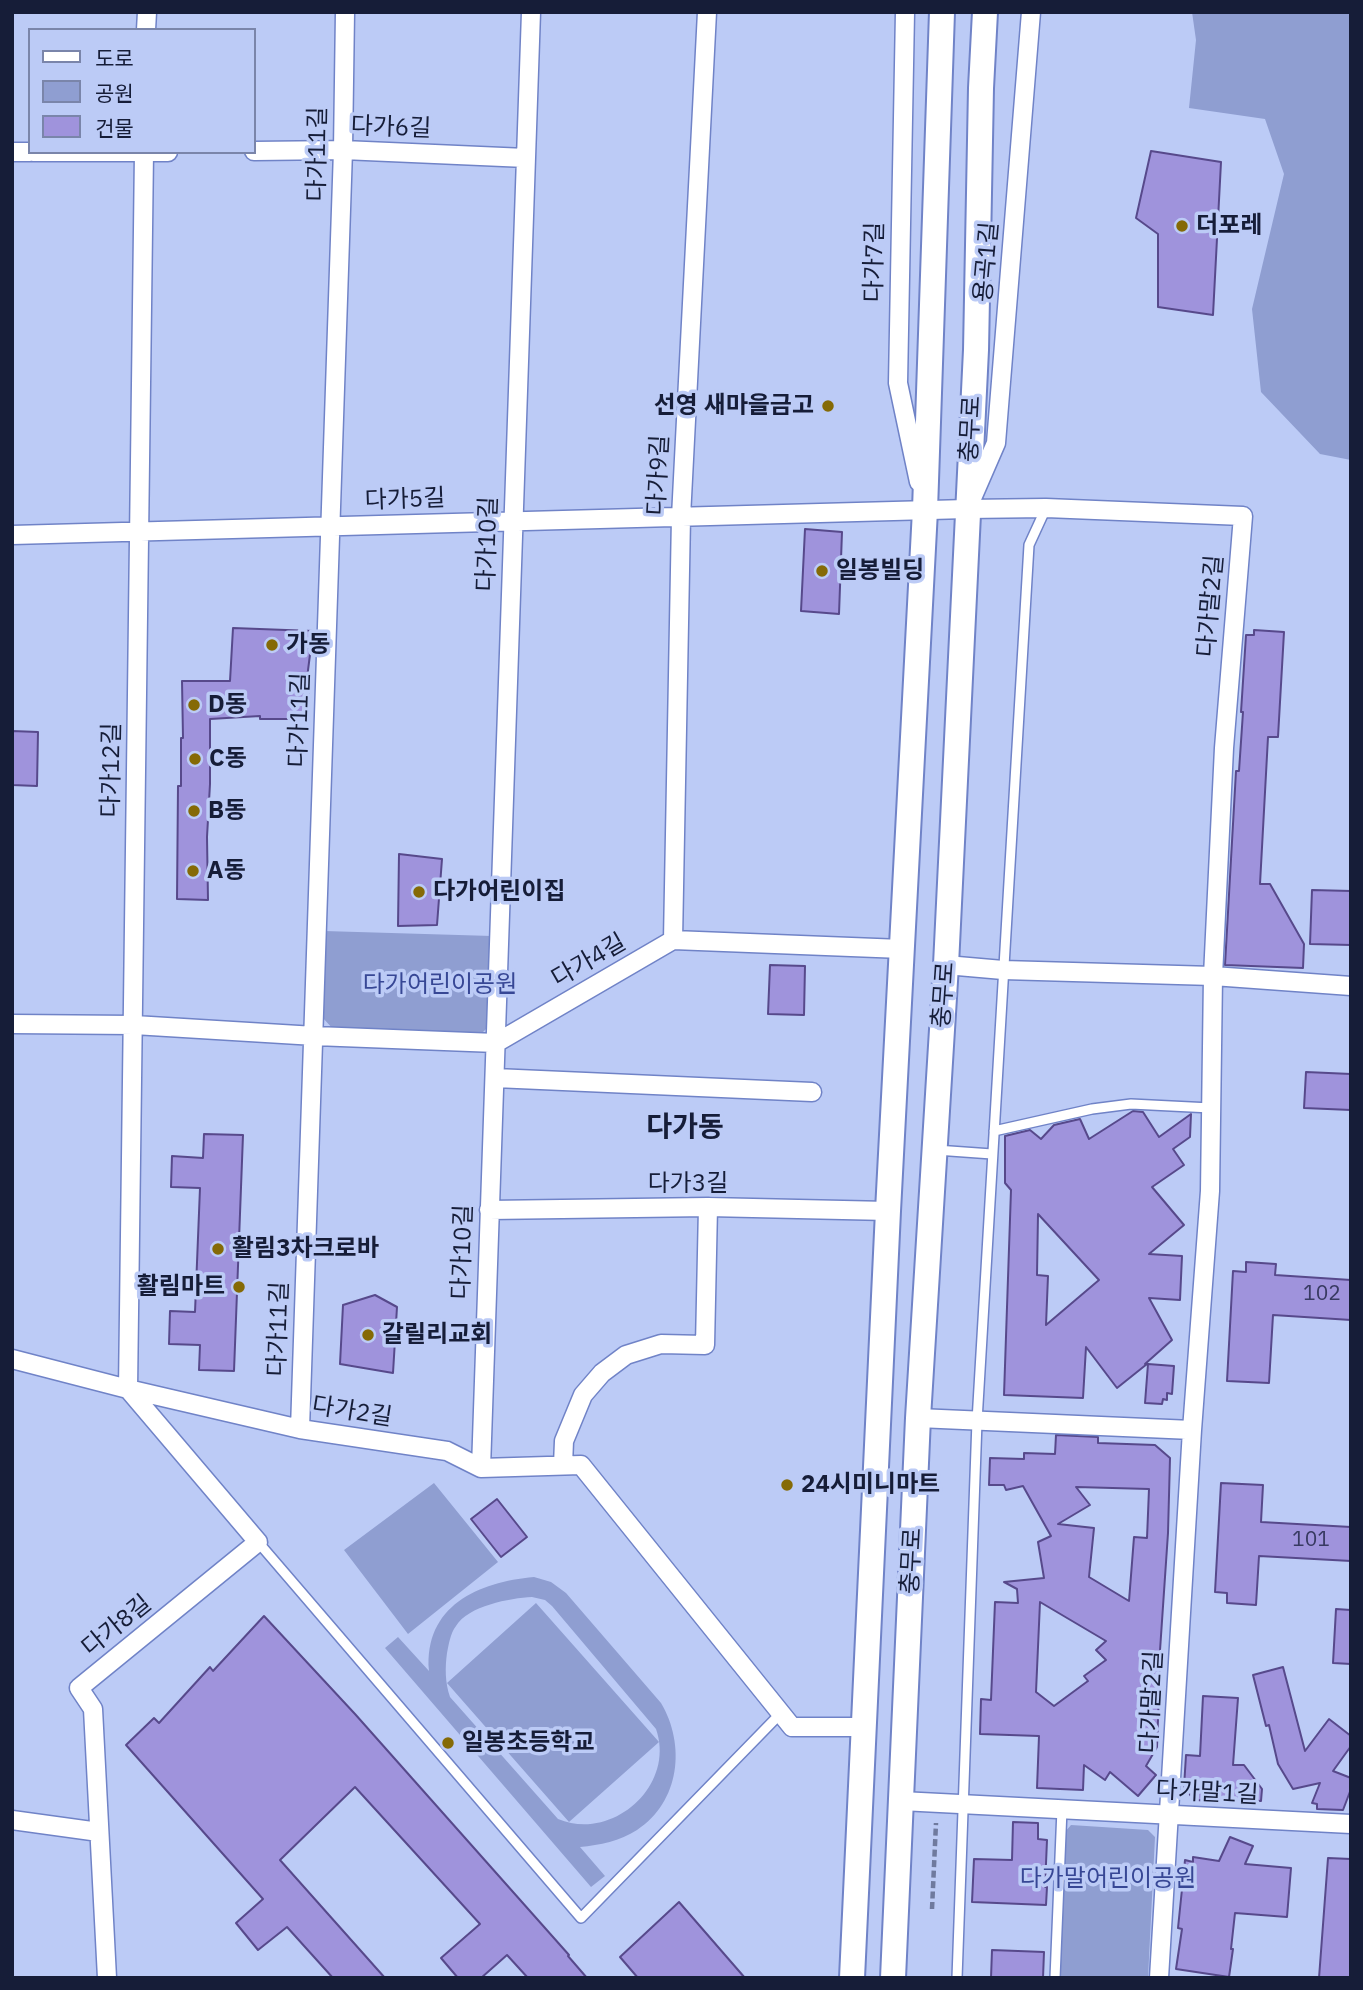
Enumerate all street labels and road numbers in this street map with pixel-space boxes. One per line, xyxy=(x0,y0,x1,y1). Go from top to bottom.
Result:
street label: 다가11길 xyxy=(303,106,333,202)
street label: 다가6길 xyxy=(350,112,432,144)
street label: 다가7길 xyxy=(860,221,890,303)
street label: 용곡1길 xyxy=(969,221,1005,303)
street label: 충무로 xyxy=(955,395,987,463)
street label: 다가9길 xyxy=(643,434,675,516)
street label: 다가5길 xyxy=(364,484,446,516)
street label: 다가10길 xyxy=(472,496,504,592)
street label: 다가말2길 xyxy=(1192,554,1230,658)
street label: 다가11길 xyxy=(284,672,316,768)
street label: 다가12길 xyxy=(97,722,127,818)
street label: 다가4길 xyxy=(547,928,631,994)
street label: 충무로 xyxy=(927,961,961,1029)
street label: 다가3길 xyxy=(648,1170,728,1198)
street label: 다가10길 xyxy=(447,1204,479,1300)
street label: 다가11길 xyxy=(263,1281,295,1377)
street label: 다가2길 xyxy=(310,1391,394,1433)
street label: 충무로 xyxy=(896,1527,928,1595)
street label: 다가8길 xyxy=(77,1589,157,1663)
street label: 다가말2길 xyxy=(1135,1650,1169,1754)
street label: 다가말1길 xyxy=(1155,1776,1259,1810)

